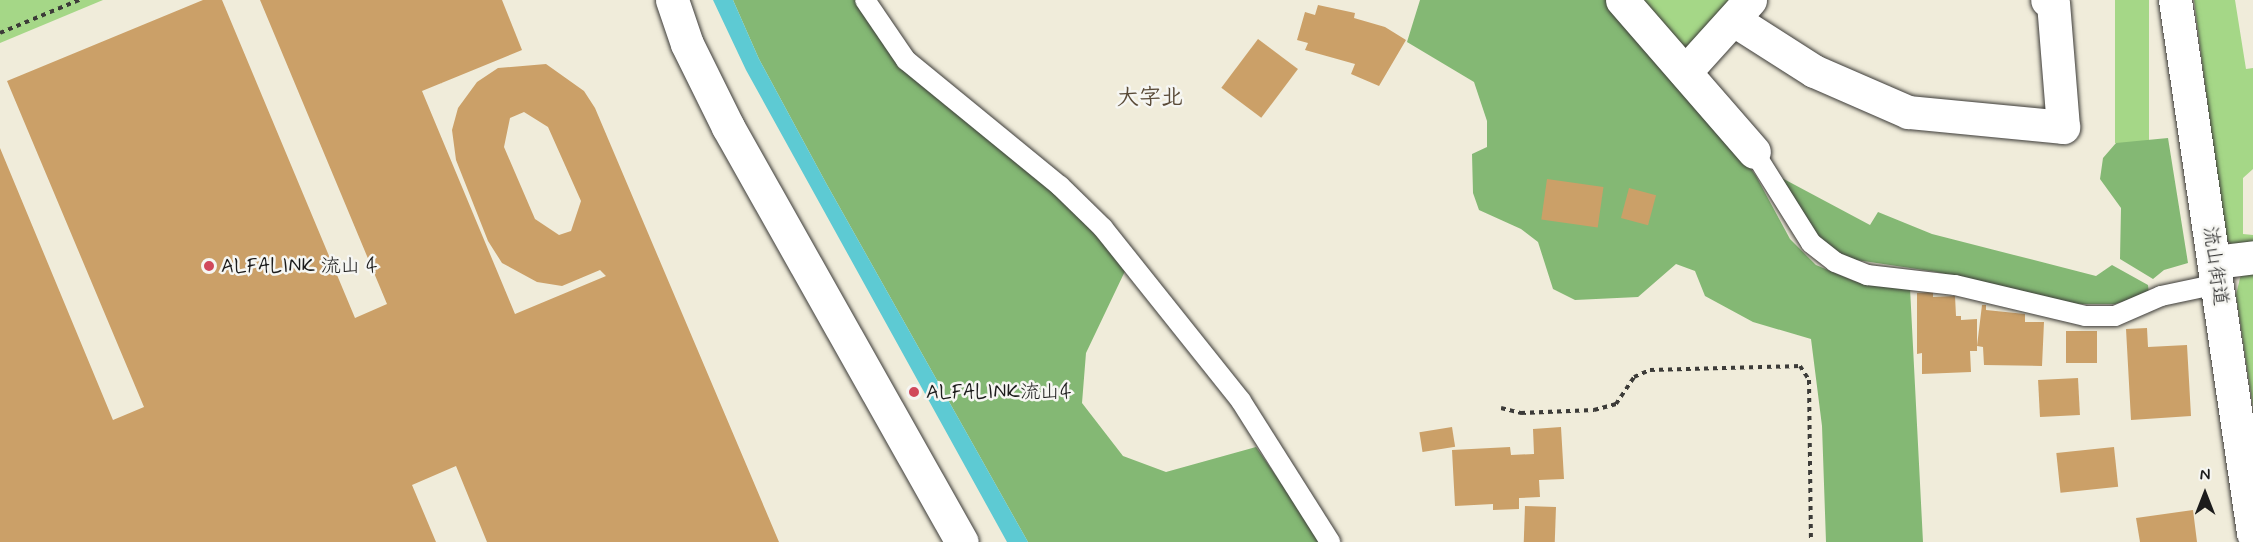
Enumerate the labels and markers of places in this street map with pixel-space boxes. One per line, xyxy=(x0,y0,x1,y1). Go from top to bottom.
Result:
place label: ALFALINK 流山 4 xyxy=(221,254,378,278)
marker: ALFALINK 流山 4 xyxy=(202,259,216,273)
place label: ALFALINK流山4 xyxy=(926,380,1072,404)
marker: ALFALINK流山4 xyxy=(907,385,921,399)

